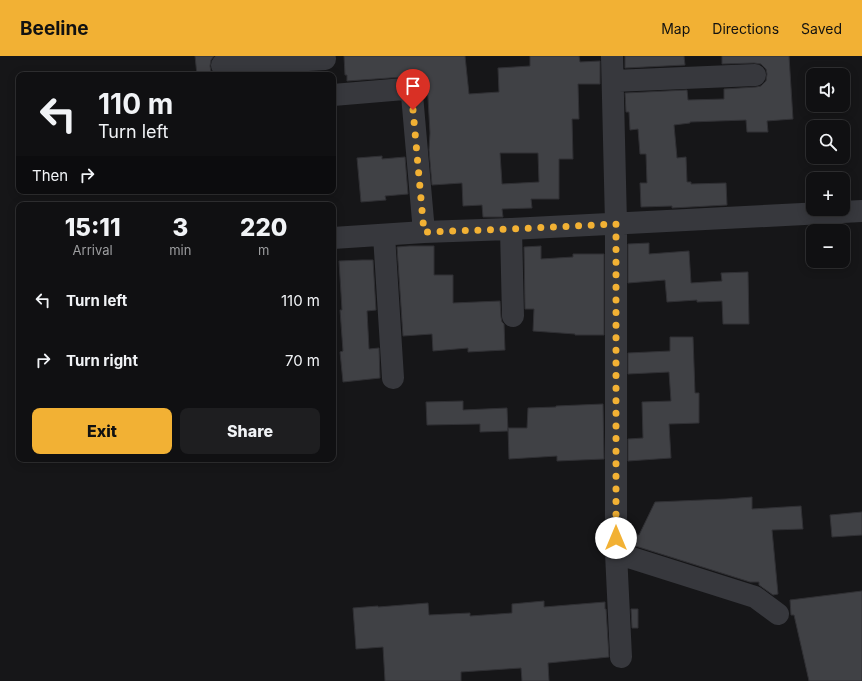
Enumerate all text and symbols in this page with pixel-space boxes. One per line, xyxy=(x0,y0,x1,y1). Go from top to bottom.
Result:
text: Beeline xyxy=(20,17,89,40)
text: Map xyxy=(661,20,690,37)
text: Directions xyxy=(712,20,779,37)
text: Saved xyxy=(801,20,842,37)
map controls xyxy=(806,68,850,268)
button: sound xyxy=(806,68,850,112)
pin xyxy=(396,69,430,110)
icon: arrive xyxy=(402,75,424,97)
text: 110 m xyxy=(98,87,173,121)
icon: left xyxy=(32,88,84,140)
button: search xyxy=(806,120,850,164)
text: Turn left xyxy=(98,121,168,142)
icon: right xyxy=(76,164,98,186)
text: Then xyxy=(32,166,68,185)
button: + xyxy=(806,172,850,216)
text: 15:11 xyxy=(65,213,121,242)
text: 3 xyxy=(172,213,188,242)
text: 220 xyxy=(240,213,287,242)
button: − xyxy=(806,224,850,268)
text: Arrival xyxy=(73,242,113,258)
text: min xyxy=(169,242,191,258)
text: m xyxy=(258,242,269,258)
icon: left xyxy=(32,289,54,311)
text: Turn left xyxy=(66,291,127,310)
text: 110 m xyxy=(281,291,320,310)
icon: right xyxy=(32,349,54,371)
text: Turn right xyxy=(66,351,138,370)
text: 70 m xyxy=(285,351,320,370)
button: Exit xyxy=(32,408,172,454)
button: Share xyxy=(180,408,320,454)
position arrow xyxy=(595,517,637,559)

